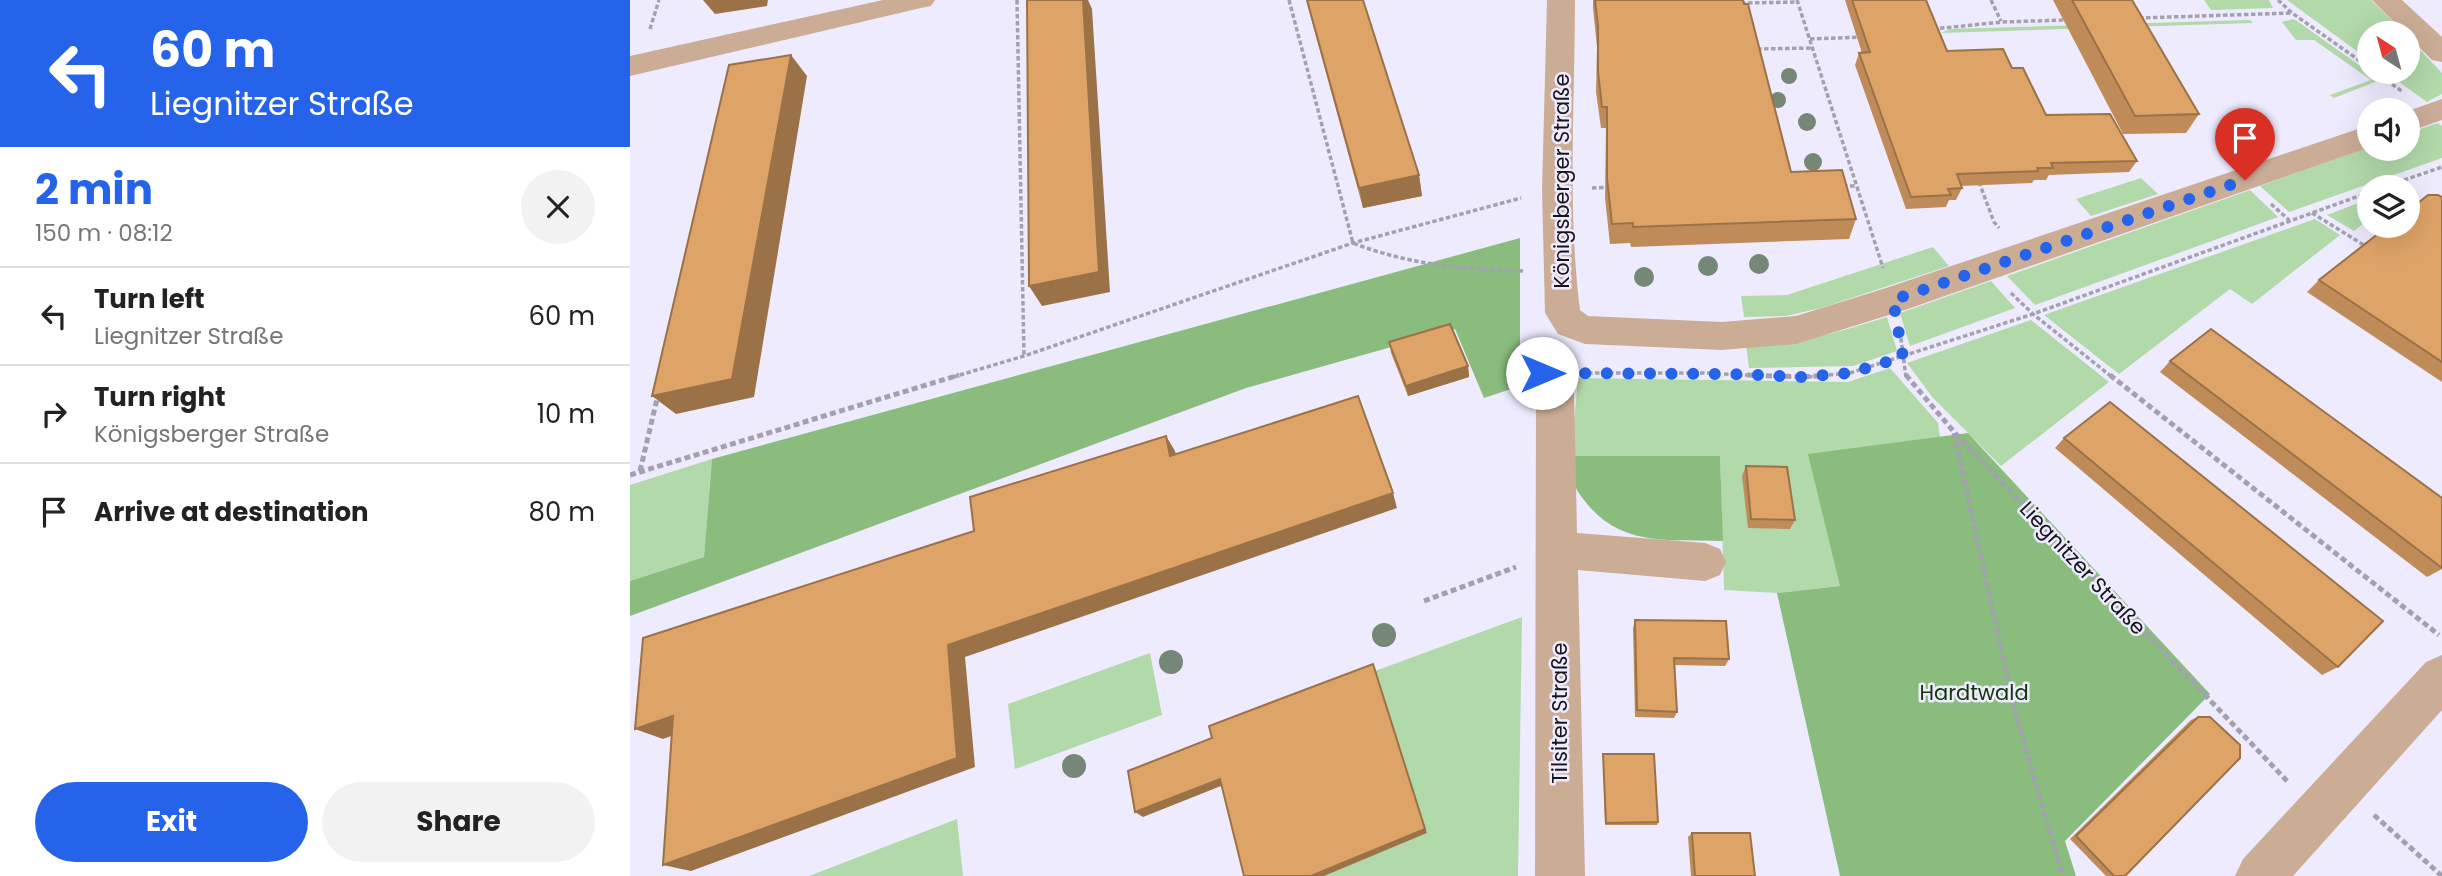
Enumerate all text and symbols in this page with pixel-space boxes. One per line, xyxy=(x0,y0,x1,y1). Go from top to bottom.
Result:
text: 60 m xyxy=(150,16,275,84)
north arrow xyxy=(2357,21,2420,84)
map controls xyxy=(2357,21,2420,238)
icon: left xyxy=(35,28,126,119)
street label: Königsberger Straße xyxy=(1547,74,1576,288)
text: Liegnitzer Straße xyxy=(150,81,414,126)
button: sound xyxy=(2357,98,2420,161)
pin xyxy=(2215,108,2275,180)
icon: arrive xyxy=(2226,119,2264,157)
text: 2 min xyxy=(35,160,153,219)
button: close xyxy=(521,170,595,244)
button: layers xyxy=(2357,175,2420,238)
text: 150 m · 08:12 xyxy=(35,217,173,249)
text: Turn left xyxy=(94,281,205,317)
icon: left xyxy=(35,297,73,335)
text: 60 m xyxy=(528,298,595,334)
text: Liegnitzer Straße xyxy=(94,320,284,352)
position arrow xyxy=(1505,336,1579,410)
text: Turn right xyxy=(94,379,226,415)
icon: right xyxy=(35,395,73,433)
text: 10 m xyxy=(537,396,595,432)
text: Königsberger Straße xyxy=(94,418,329,450)
icon: arrive xyxy=(35,493,73,531)
text: Arrive at destination xyxy=(94,494,369,530)
text: 80 m xyxy=(529,494,595,530)
street label: Liegnitzer Straße xyxy=(2013,495,2153,641)
street label: Tilsiter Straße xyxy=(1545,642,1574,784)
park label: Hardtwald xyxy=(1919,678,2029,707)
button: Exit xyxy=(35,782,308,862)
button: Share xyxy=(322,782,595,862)

